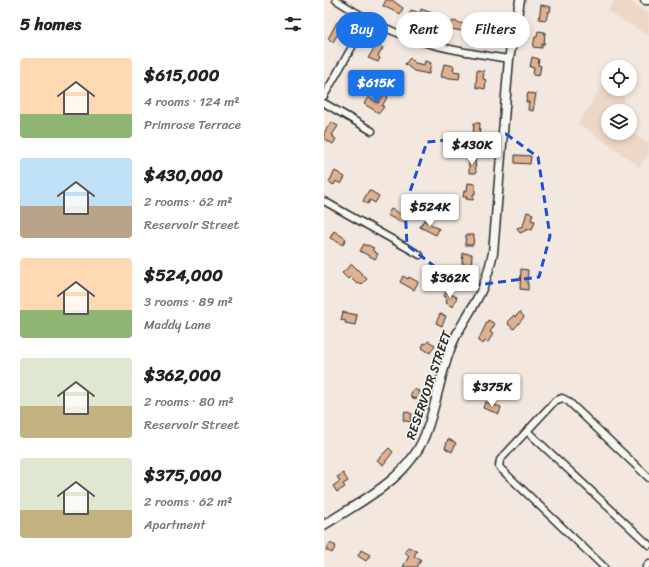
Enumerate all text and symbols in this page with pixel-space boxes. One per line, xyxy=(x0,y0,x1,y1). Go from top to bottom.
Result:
text: 5 homes xyxy=(20,9,81,39)
chip: Buy xyxy=(336,12,388,48)
chip: Rent xyxy=(396,12,453,48)
chip: Filters xyxy=(461,12,530,48)
icon: filters xyxy=(282,13,304,35)
text: $615,000 xyxy=(144,60,220,90)
map controls xyxy=(601,60,637,140)
button: locate xyxy=(601,60,637,96)
pin: $615K xyxy=(348,70,404,104)
text: $615K xyxy=(357,71,395,94)
icon: home xyxy=(52,74,100,122)
text: 4 rooms · 124 m² xyxy=(144,90,239,113)
button: layers xyxy=(601,104,637,140)
text: Primrose Terrace xyxy=(144,113,241,136)
pin: $430K xyxy=(444,132,500,166)
text: $430K xyxy=(452,133,492,156)
text: $430,000 xyxy=(144,160,223,190)
icon: home xyxy=(52,174,100,222)
text: 2 rooms · 62 m² xyxy=(144,190,232,213)
pin: $524K xyxy=(402,194,458,228)
text: $524K xyxy=(410,195,450,218)
text: Reservoir Street xyxy=(144,213,239,236)
text: $524,000 xyxy=(144,260,223,290)
pin: $362K xyxy=(422,265,478,299)
text: $362K xyxy=(431,266,469,289)
icon: home xyxy=(52,274,100,322)
text: 3 rooms · 89 m² xyxy=(144,290,233,313)
text: Maddy Lane xyxy=(144,313,211,336)
street label: RESERVOIR STREET xyxy=(399,326,458,443)
text: $362,000 xyxy=(144,360,221,390)
icon: home xyxy=(52,374,100,422)
pin: $375K xyxy=(464,374,520,408)
text: $375K xyxy=(472,375,512,398)
text: 2 rooms · 80 m² xyxy=(144,390,234,413)
text: Reservoir Street xyxy=(144,413,239,436)
text: $375,000 xyxy=(144,460,222,490)
icon: home xyxy=(52,474,100,522)
text: 2 rooms · 62 m² xyxy=(144,490,232,513)
text: Apartment xyxy=(144,513,205,536)

